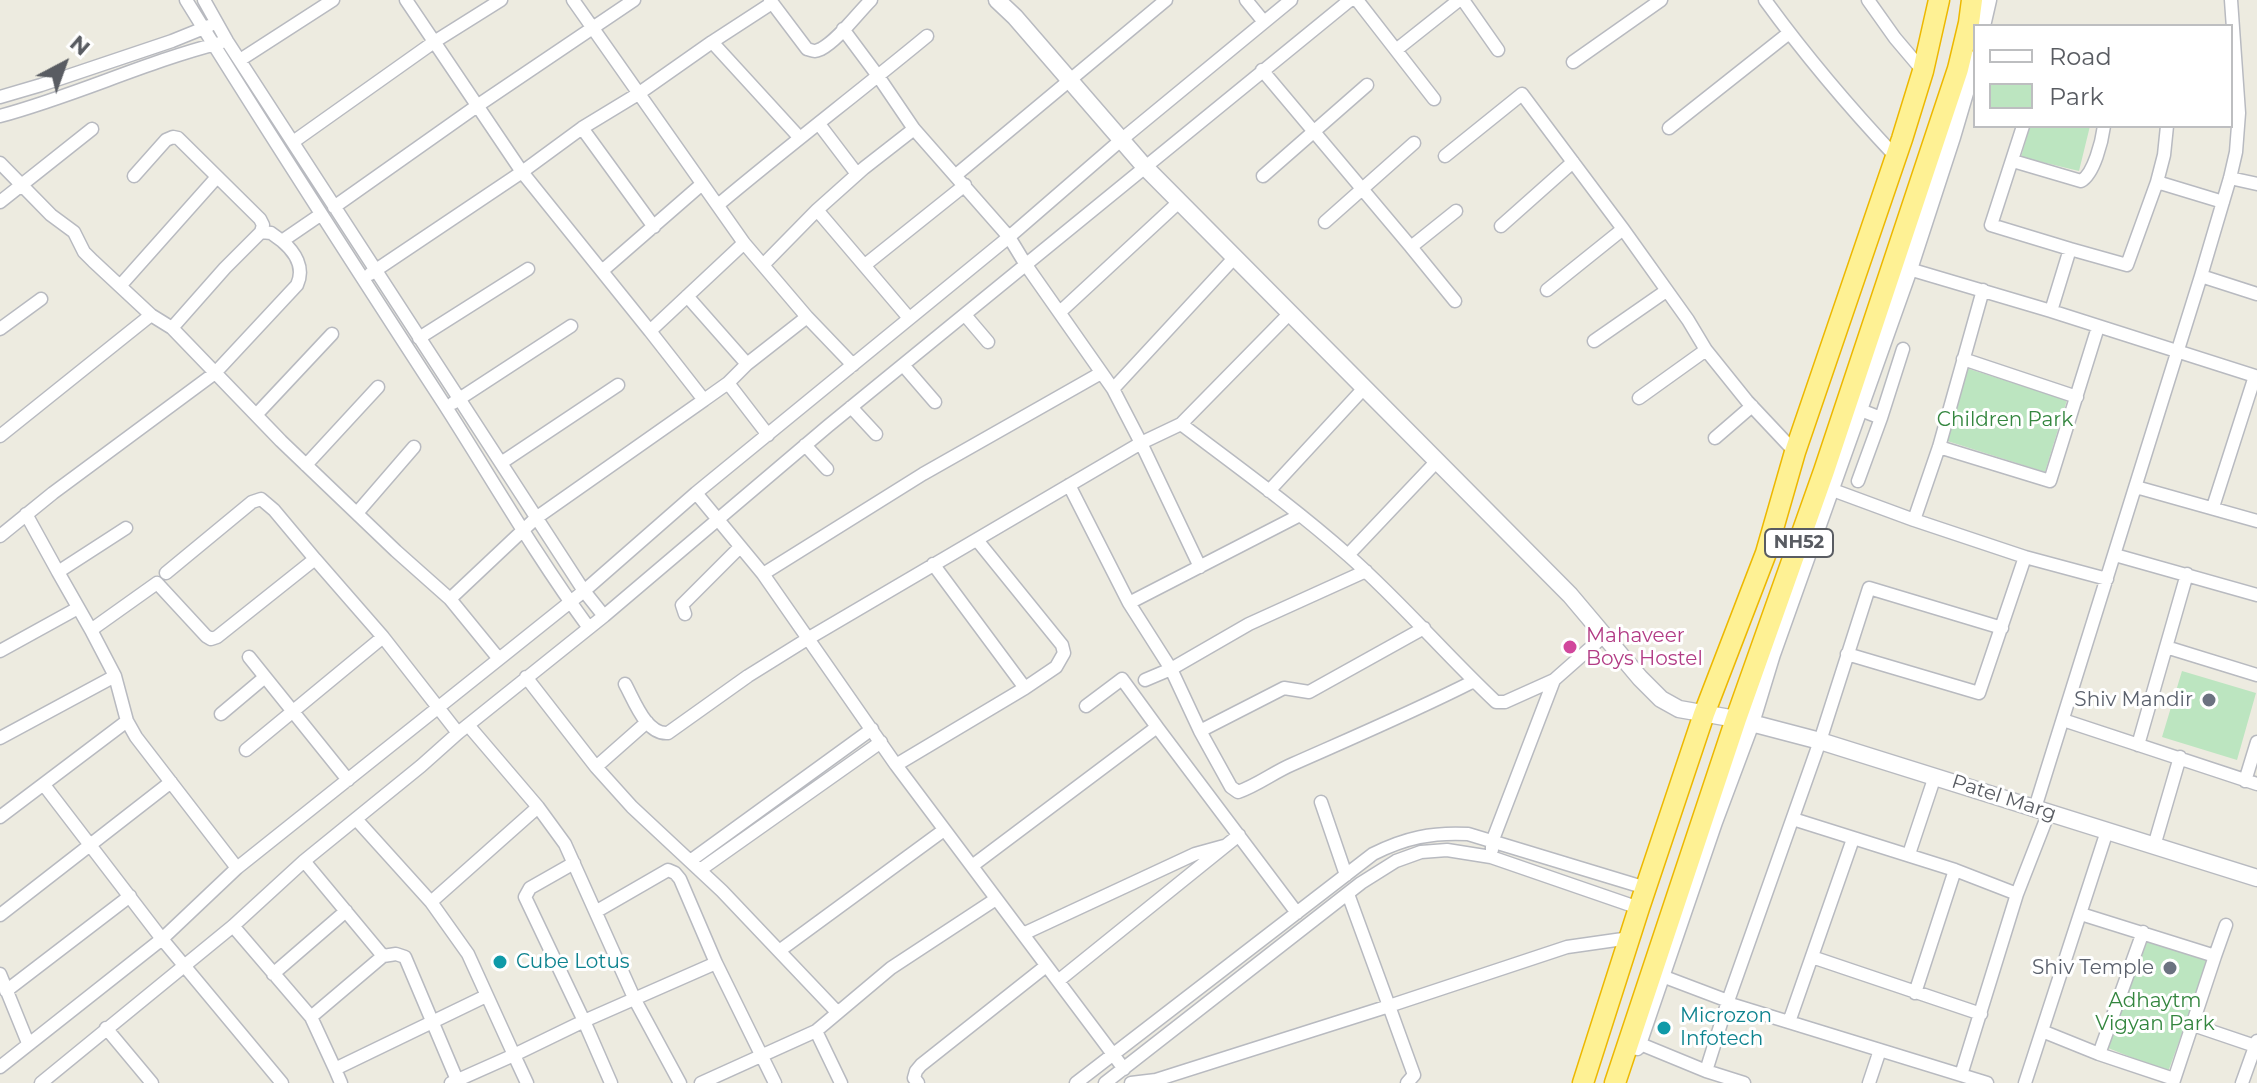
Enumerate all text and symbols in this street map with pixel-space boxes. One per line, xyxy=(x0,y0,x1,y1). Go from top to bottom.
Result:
north arrow xyxy=(24,24,104,104)
legend xyxy=(1973,24,2233,128)
text: N xyxy=(65,29,96,62)
text: Road xyxy=(2049,42,2112,71)
text: Park xyxy=(2049,82,2104,111)
park label: Children Park xyxy=(1937,408,2073,432)
road number: NH52 xyxy=(1765,529,1833,557)
place label: Mahaveer Boys Hostel xyxy=(1586,624,1703,671)
marker: Mahaveer Boys Hostel xyxy=(1561,638,1579,656)
place label: Shiv Mandir xyxy=(2074,688,2193,712)
marker: Shiv Mandir xyxy=(2200,691,2218,709)
street label: Patel Marg xyxy=(1949,770,2059,826)
place label: Cube Lotus xyxy=(516,950,630,974)
marker: Cube Lotus xyxy=(491,953,509,971)
place label: Shiv Temple xyxy=(2032,956,2154,980)
marker: Shiv Temple xyxy=(2161,959,2179,977)
park label: Adhaytm Vigyan Park xyxy=(2095,989,2215,1036)
place label: Microzon Infotech xyxy=(1680,1004,1772,1051)
marker: Microzon Infotech xyxy=(1655,1019,1673,1037)

